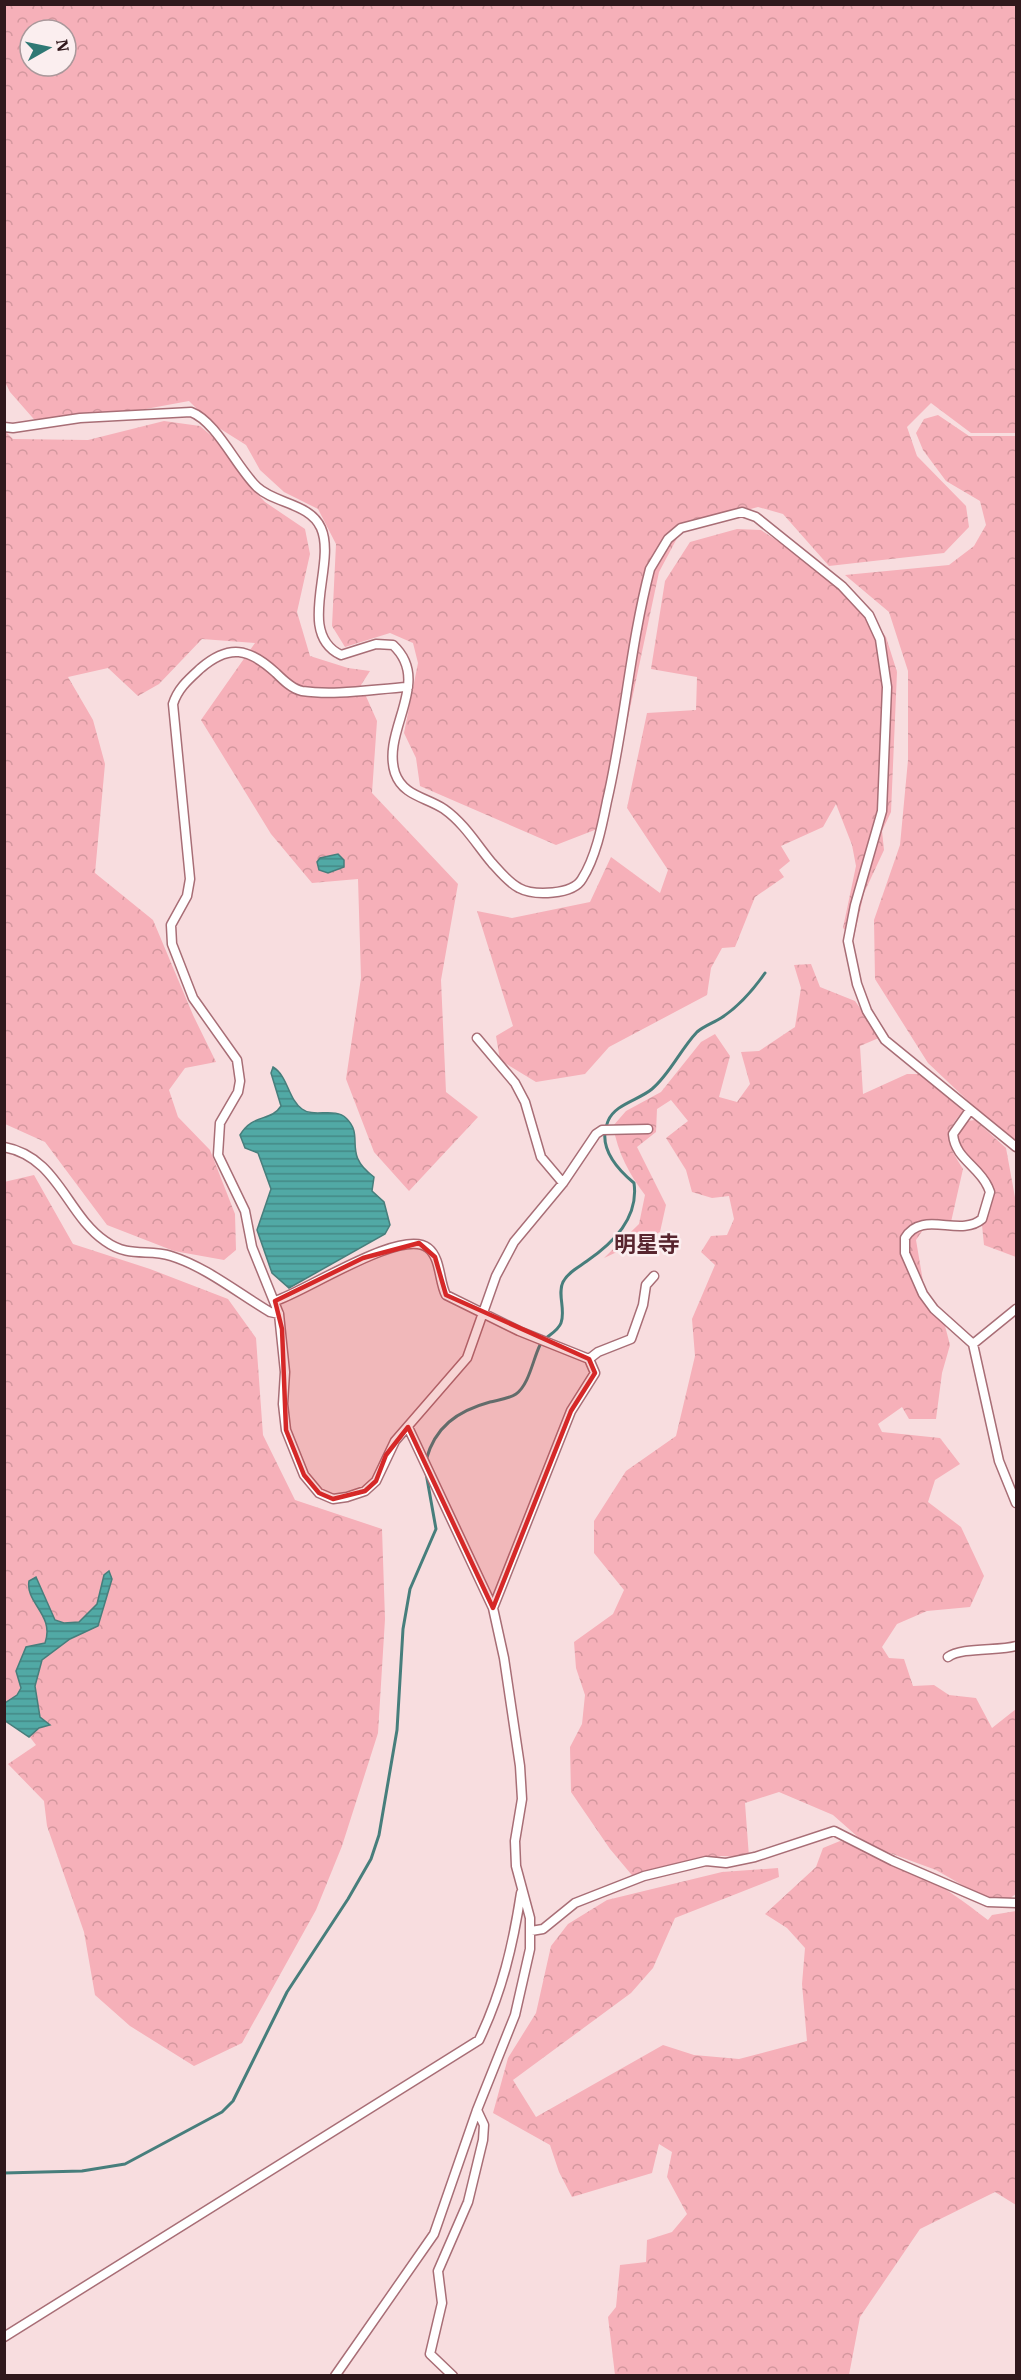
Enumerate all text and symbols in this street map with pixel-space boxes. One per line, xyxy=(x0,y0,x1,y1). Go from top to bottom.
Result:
north arrow xyxy=(18,18,78,78)
text: N xyxy=(52,38,74,53)
district label: 明星寺 xyxy=(614,1229,680,1258)

